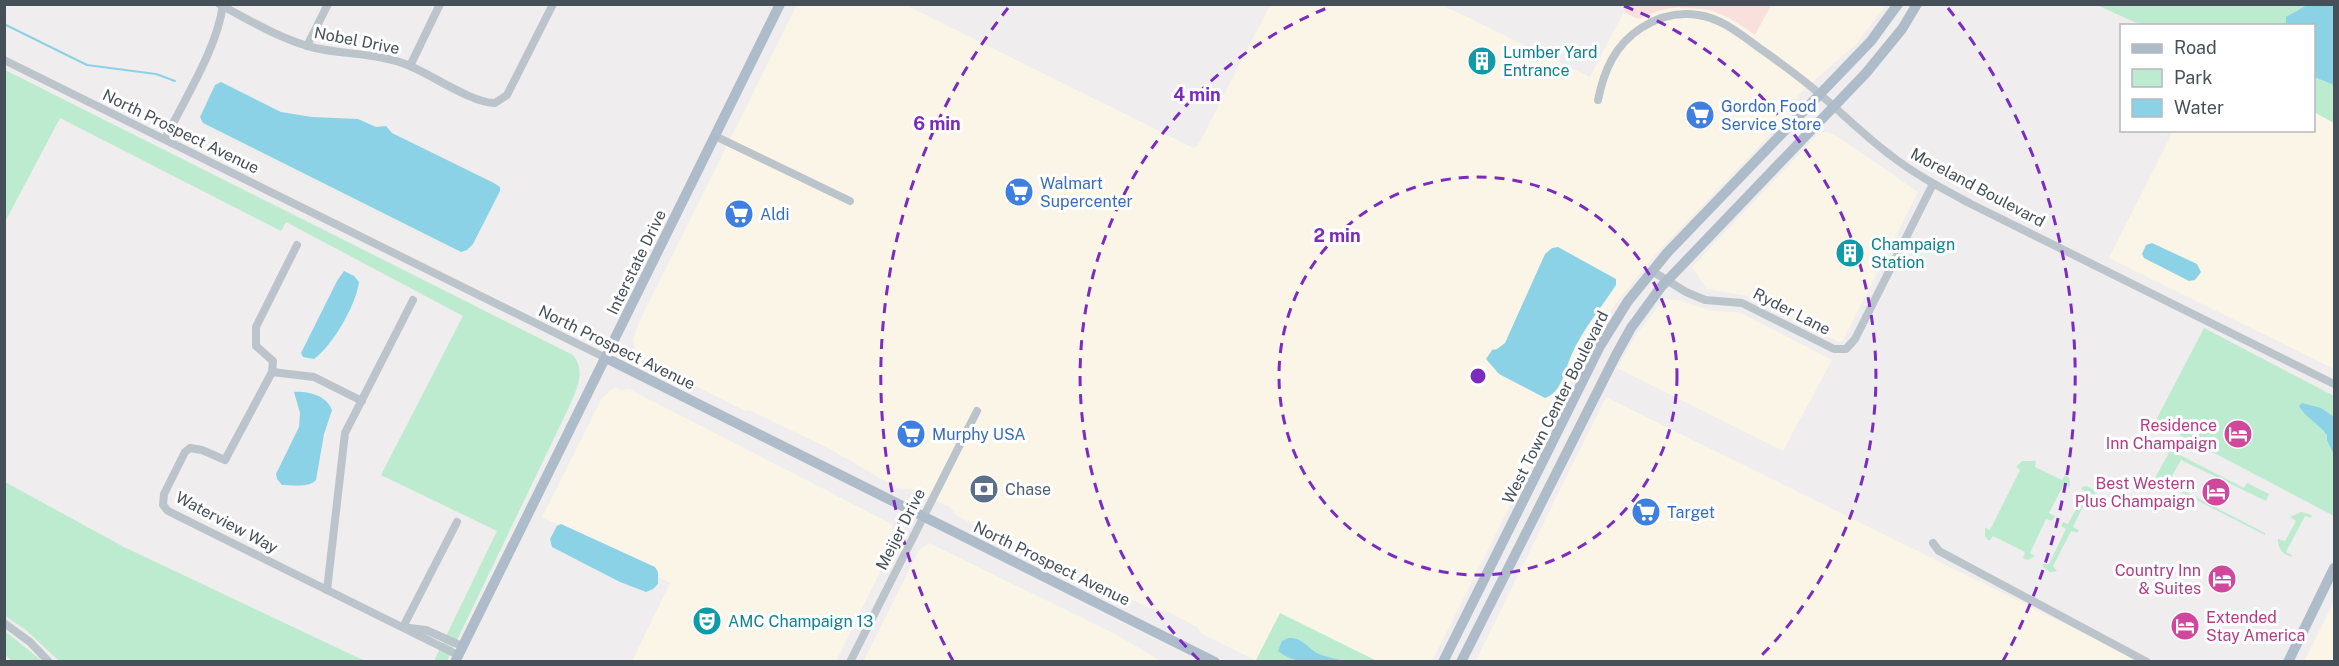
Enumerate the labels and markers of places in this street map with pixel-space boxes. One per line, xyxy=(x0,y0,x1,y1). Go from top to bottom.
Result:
place label: Lumber Yard Entrance xyxy=(1503,43,1597,80)
building icon: Lumber Yard Entrance xyxy=(1466,45,1498,77)
place label: Gordon Food Service Store xyxy=(1721,97,1821,134)
supermarket icon: Gordon Food Service Store xyxy=(1684,99,1716,131)
place label: Walmart Supercenter xyxy=(1040,174,1133,211)
supermarket icon: Walmart Supercenter xyxy=(1003,176,1035,208)
supermarket icon: Aldi xyxy=(723,198,755,230)
place label: Aldi xyxy=(760,205,789,224)
place label: Champaign Station xyxy=(1871,235,1955,272)
building icon: Champaign Station xyxy=(1834,237,1866,269)
centre of rings xyxy=(1468,366,1488,386)
place label: Residence Inn Champaign xyxy=(2106,416,2217,453)
supermarket icon: Murphy USA xyxy=(895,418,927,450)
hotel icon: Residence Inn Champaign xyxy=(2222,418,2254,450)
place label: Murphy USA xyxy=(932,425,1026,444)
bank icon: Chase xyxy=(968,473,1000,505)
place label: Best Western Plus Champaign xyxy=(2075,474,2195,511)
hotel icon: Best Western Plus Champaign xyxy=(2200,476,2232,508)
place label: Chase xyxy=(1005,480,1051,499)
supermarket icon: Target xyxy=(1630,496,1662,528)
place label: Target xyxy=(1667,503,1715,522)
place label: Country Inn & Suites xyxy=(2115,561,2201,598)
hotel icon: Country Inn & Suites xyxy=(2206,563,2238,595)
theatre icon: AMC Champaign 13 xyxy=(691,605,723,637)
place label: Extended Stay America xyxy=(2206,608,2305,645)
hotel icon: Extended Stay America xyxy=(2169,610,2201,642)
place label: AMC Champaign 13 xyxy=(728,612,873,631)

